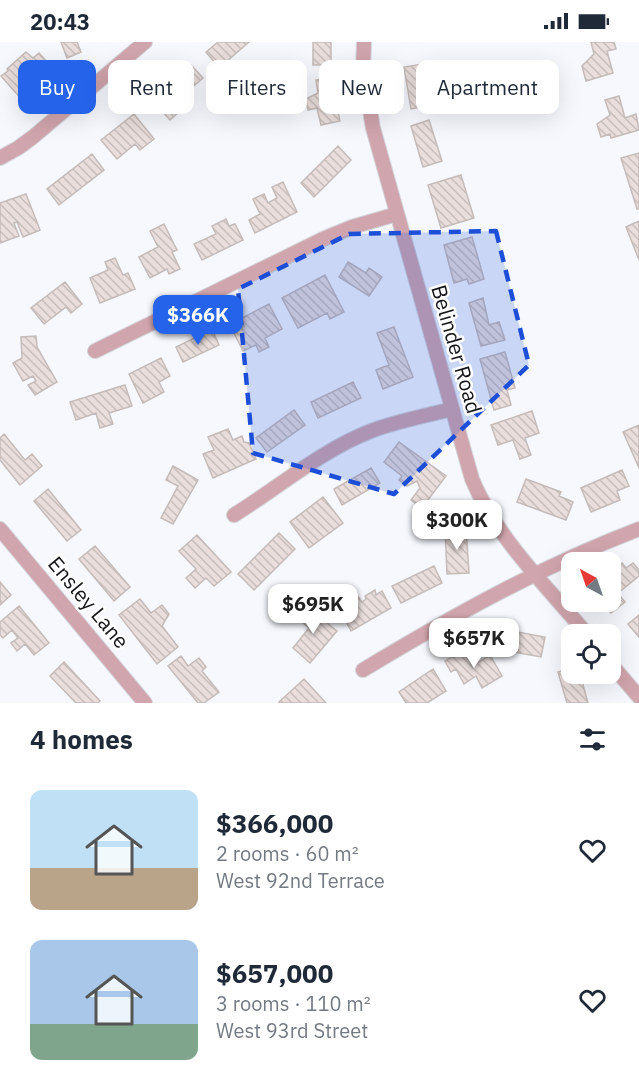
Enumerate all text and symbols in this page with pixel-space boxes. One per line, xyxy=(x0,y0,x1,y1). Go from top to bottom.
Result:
text: 20:43 xyxy=(30,7,90,36)
chip: Buy xyxy=(18,60,96,114)
chip: Rent xyxy=(108,60,194,114)
chip: Filters xyxy=(206,60,307,114)
chip: New xyxy=(319,60,404,114)
chip: Apartment xyxy=(416,60,559,114)
street label: Belinder Road xyxy=(425,281,489,417)
pin: $366K xyxy=(156,295,240,346)
text: $366K xyxy=(167,301,229,328)
pin: $300K xyxy=(415,500,499,551)
text: $300K xyxy=(426,506,488,533)
street label: Ensley Lane xyxy=(42,550,136,654)
north arrow xyxy=(561,552,621,612)
map controls xyxy=(561,552,621,684)
pin: $695K xyxy=(271,584,355,635)
text: $695K xyxy=(282,590,344,617)
pin: $657K xyxy=(432,618,516,669)
text: $657K xyxy=(443,624,505,651)
button: locate xyxy=(561,624,621,684)
text: 4 homes xyxy=(30,722,133,756)
icon: filters xyxy=(576,723,609,756)
text: $366,000 xyxy=(216,806,333,840)
icon: home xyxy=(78,814,150,886)
icon: heart xyxy=(576,834,609,867)
text: 2 rooms · 60 m² xyxy=(216,840,359,867)
text: West 92nd Terrace xyxy=(216,867,385,894)
text: $657,000 xyxy=(216,956,333,990)
icon: home xyxy=(78,964,150,1036)
icon: heart xyxy=(576,984,609,1017)
text: 3 rooms · 110 m² xyxy=(216,990,371,1017)
text: West 93rd Street xyxy=(216,1017,368,1044)

